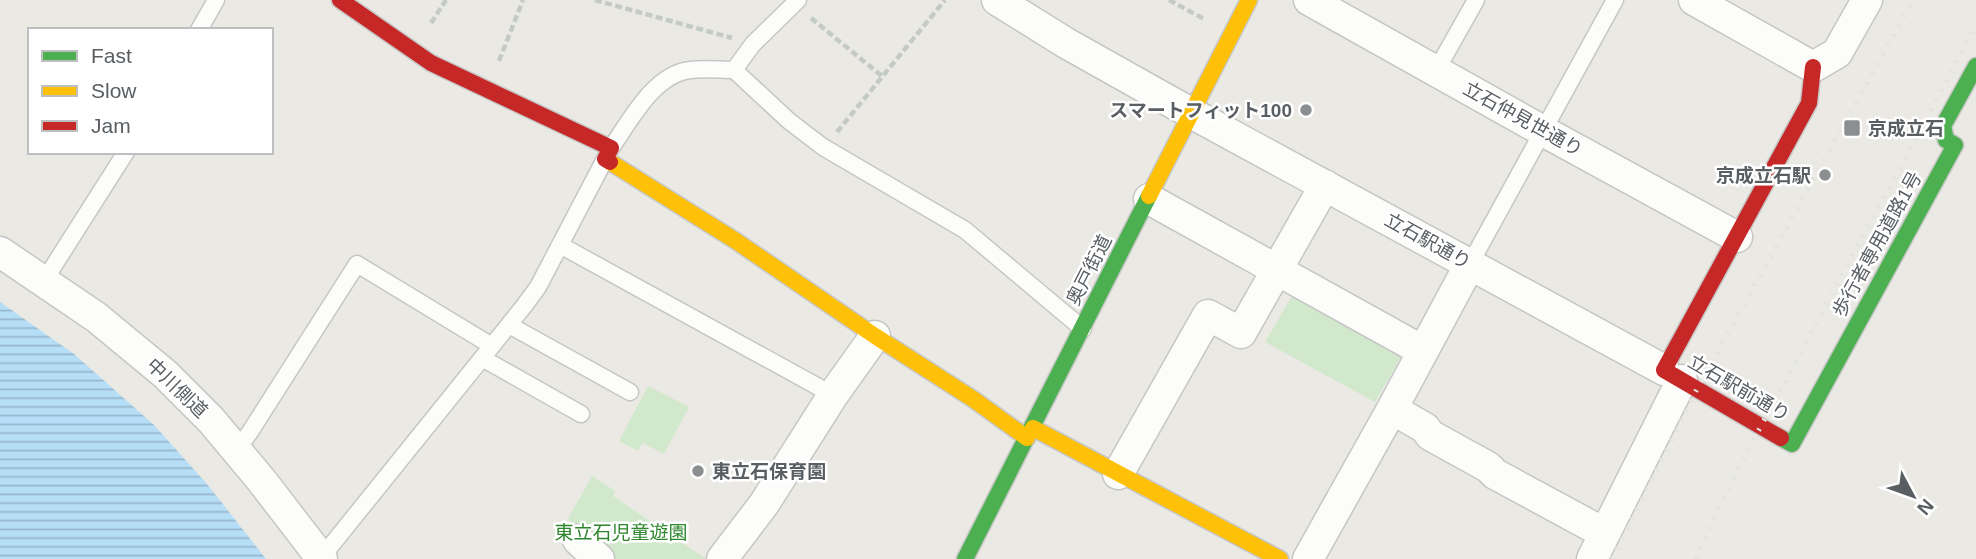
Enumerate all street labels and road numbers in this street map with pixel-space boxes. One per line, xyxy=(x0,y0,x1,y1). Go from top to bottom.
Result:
street label: 立石仲見世通り xyxy=(1460,78,1586,160)
street label: 歩行者専用道路1号 xyxy=(1828,168,1926,320)
street label: 立石駅通り xyxy=(1381,209,1475,273)
street label: 奥戸街道 xyxy=(1062,231,1116,309)
street label: 立石駅前通り xyxy=(1684,350,1794,426)
street label: 中川側道 xyxy=(142,354,212,422)

